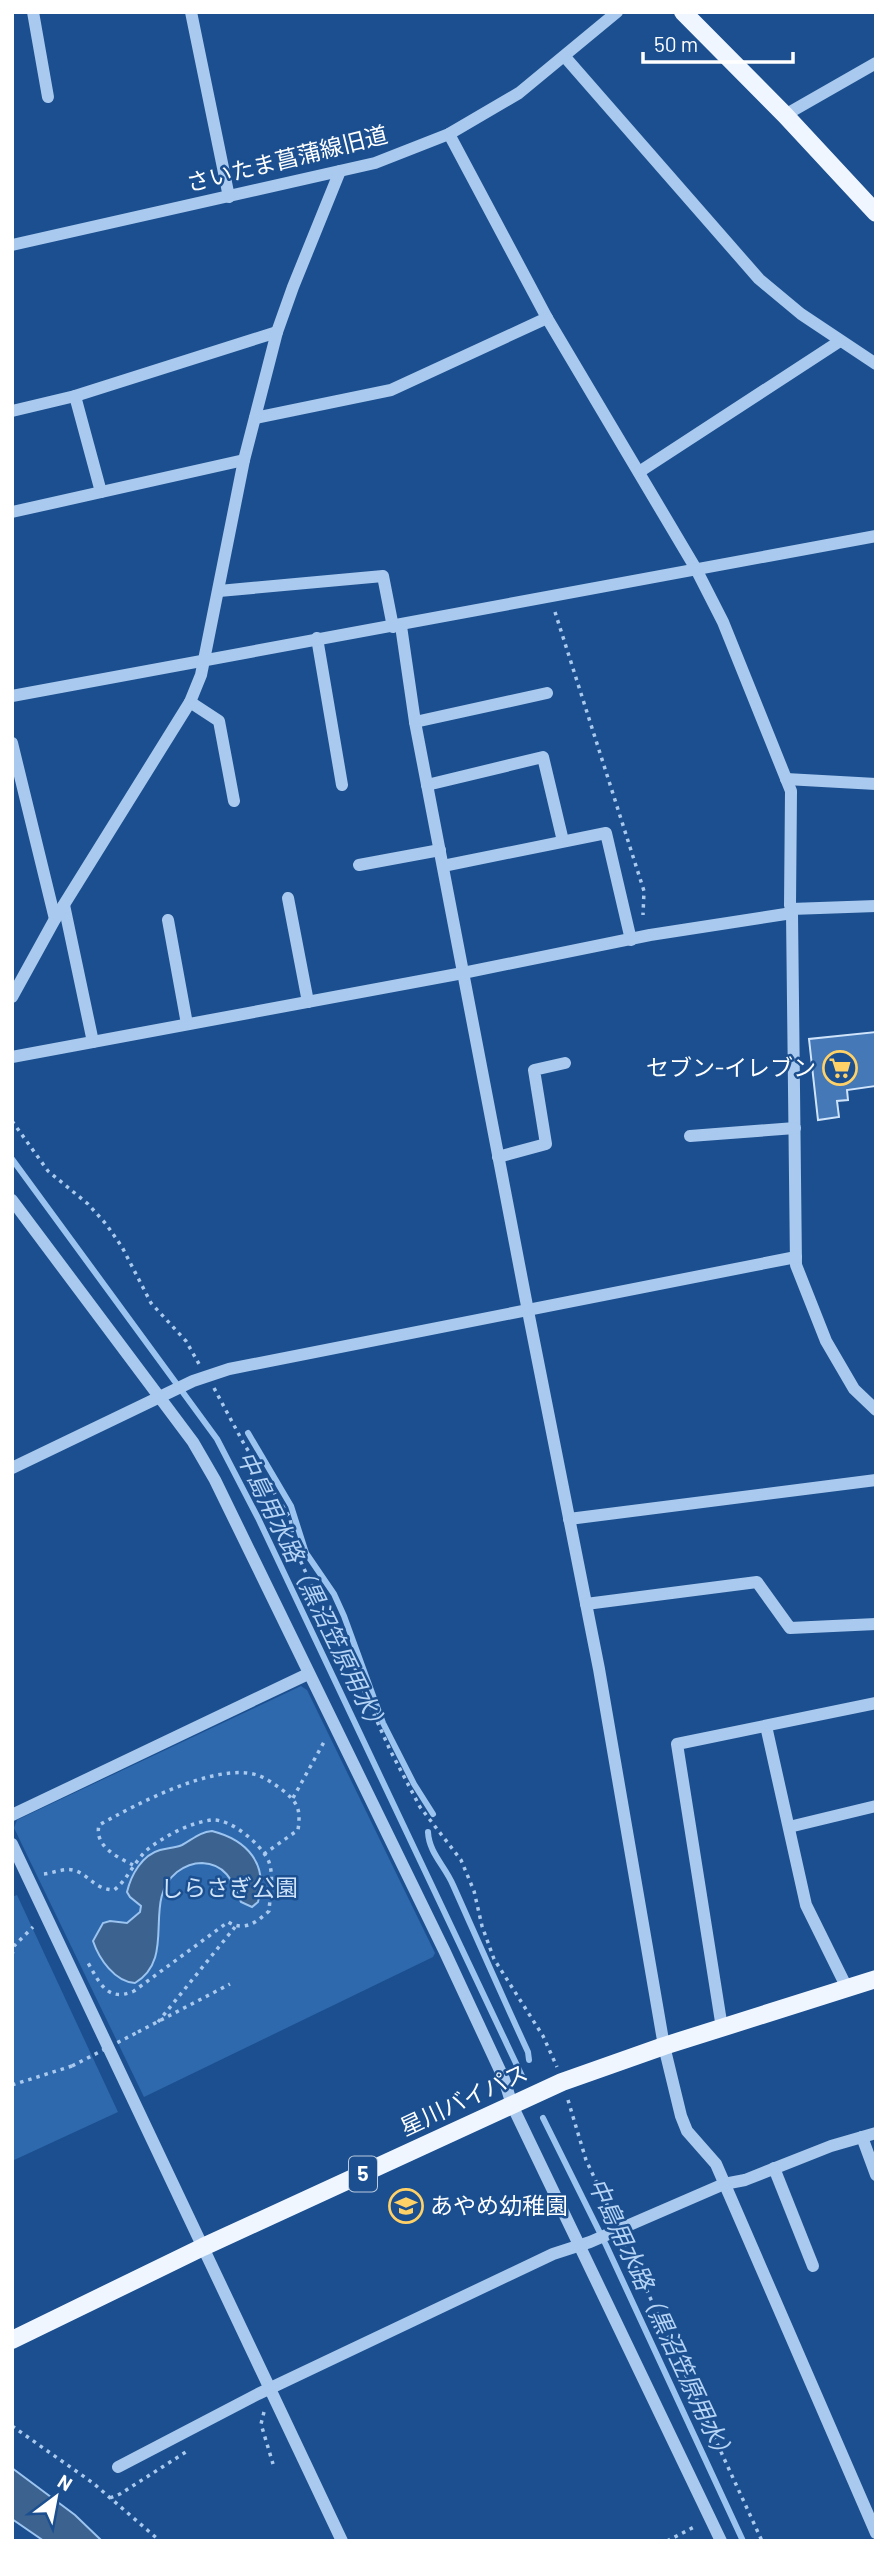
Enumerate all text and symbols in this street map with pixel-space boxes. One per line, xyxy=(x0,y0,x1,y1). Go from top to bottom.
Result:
scale bar xyxy=(643,21,794,65)
text: 50 m xyxy=(654,31,698,56)
street label: さいたま菖蒲線旧道 xyxy=(183,119,390,197)
supermarket icon: セブン-イレブン xyxy=(821,1049,859,1087)
place label: セブン-イレブン xyxy=(646,1053,816,1081)
water label: 中島用水路（黒沼笠原用水） xyxy=(232,1446,395,1739)
park label: しらさぎ公園 xyxy=(160,1873,298,1901)
street label: 星川バイパス xyxy=(395,2057,532,2141)
road number: 5 xyxy=(349,2156,377,2192)
water label: 中島用水路（黒沼笠原用水） xyxy=(583,2173,741,2468)
school or university icon: あやめ幼稚園 xyxy=(387,2187,425,2225)
place label: あやめ幼稚園 xyxy=(430,2191,568,2219)
north arrow xyxy=(21,2462,91,2532)
text: N xyxy=(54,2469,77,2495)

